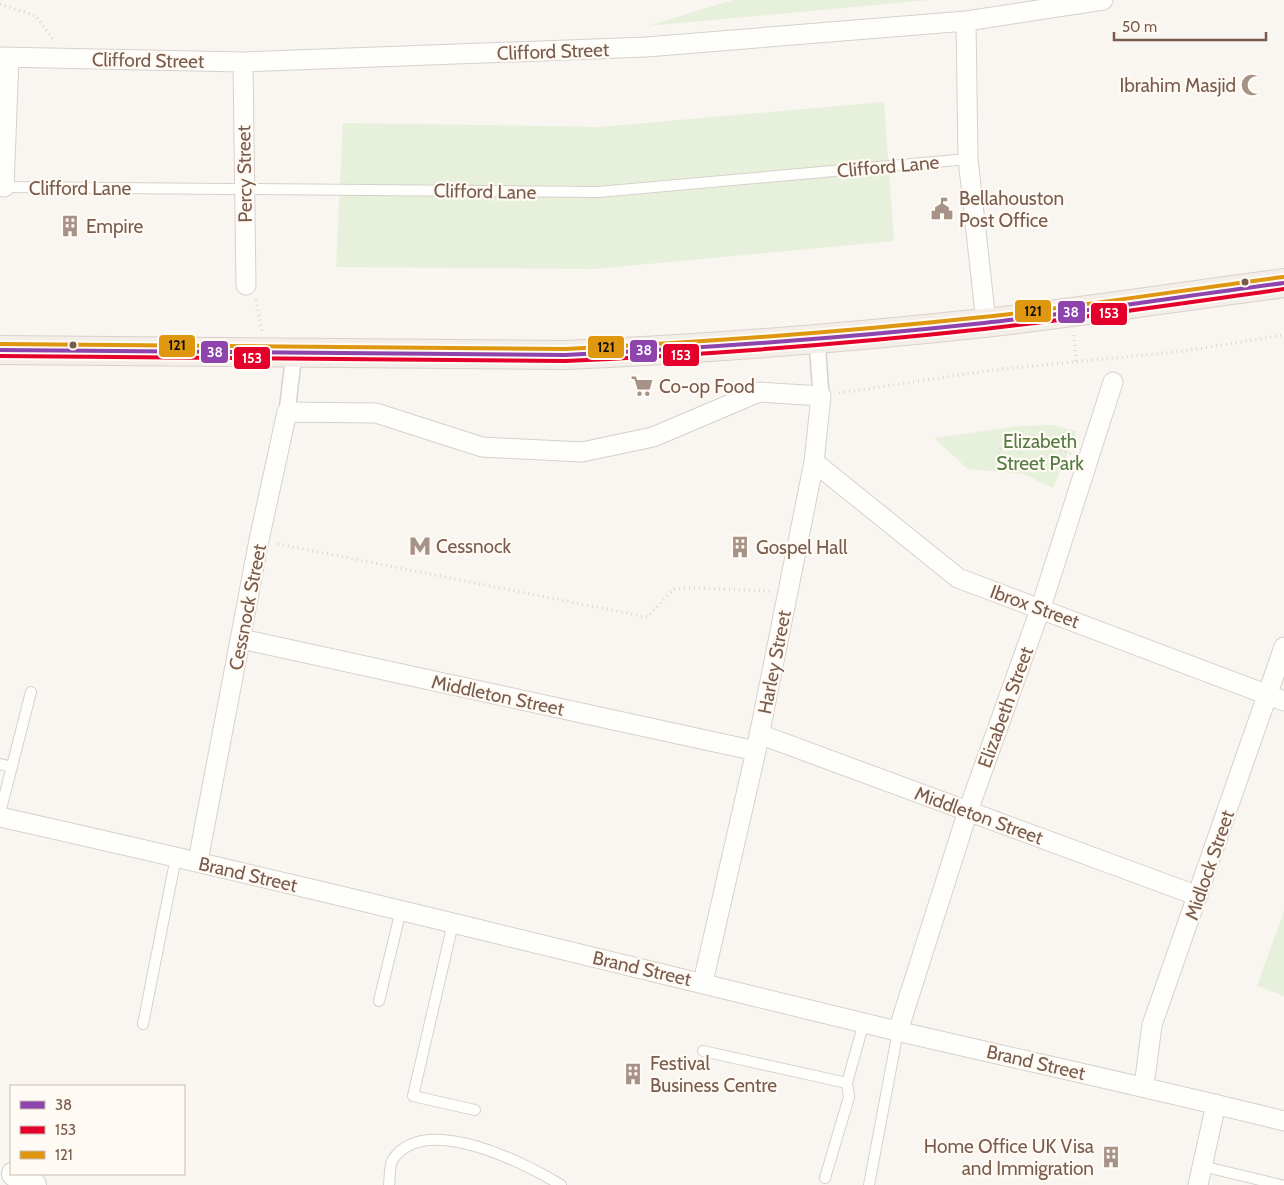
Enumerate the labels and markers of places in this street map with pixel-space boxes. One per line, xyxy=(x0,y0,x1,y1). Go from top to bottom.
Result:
mosque icon: Ibrahim Masjid xyxy=(1239,72,1265,98)
place label: Ibrahim Masjid xyxy=(1120,74,1236,97)
place label: Bellahouston Post Office xyxy=(959,187,1064,232)
public building icon: Bellahouston Post Office xyxy=(929,196,955,222)
building icon: Empire xyxy=(57,213,83,239)
place label: Empire xyxy=(86,215,143,238)
unlabelled marker xyxy=(1240,277,1250,287)
unlabelled marker xyxy=(68,340,78,350)
supermarket icon: Co-op Food xyxy=(629,373,655,399)
place label: Co-op Food xyxy=(659,375,755,398)
metro station icon: Cessnock xyxy=(407,533,433,559)
building icon: Gospel Hall xyxy=(727,534,753,560)
place label: Cessnock xyxy=(436,535,512,558)
place label: Gospel Hall xyxy=(756,536,848,559)
place label: Festival Business Centre xyxy=(650,1052,777,1097)
building icon: Festival Business Centre xyxy=(620,1061,646,1087)
place label: Home Office UK Visa and Immigration xyxy=(924,1135,1094,1180)
building icon: Home Office UK Visa and Immigration xyxy=(1098,1144,1124,1170)

